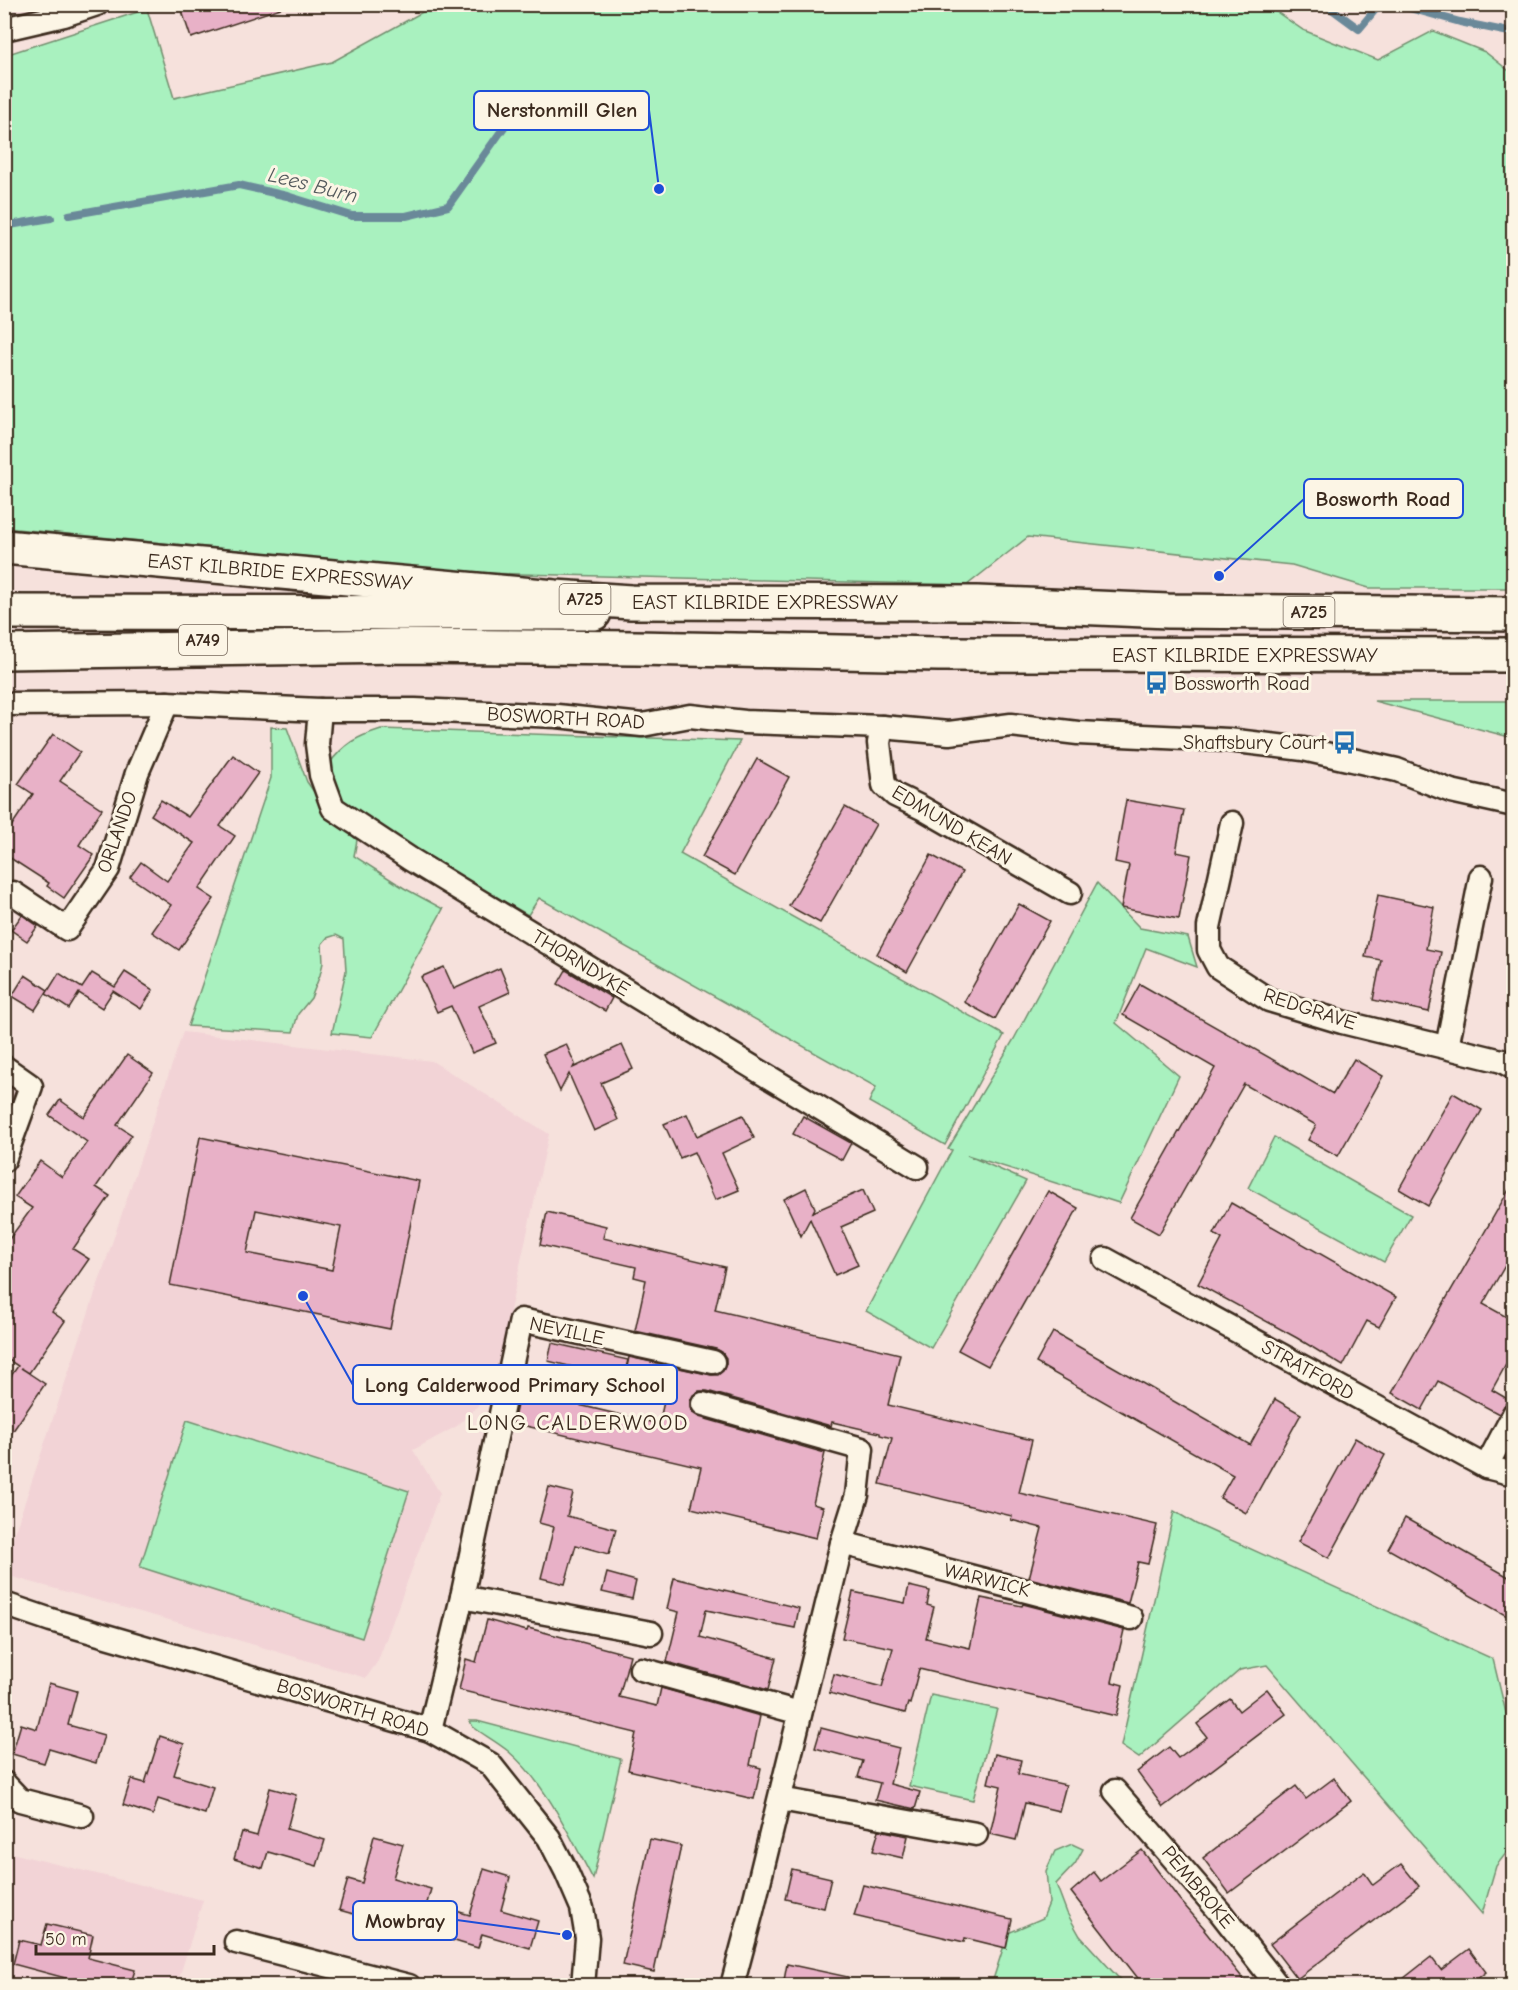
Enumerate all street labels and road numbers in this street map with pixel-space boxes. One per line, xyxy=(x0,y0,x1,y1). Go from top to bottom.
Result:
street label: EAST KILBRIDE EXPRESSWAY xyxy=(147,549,414,595)
road number: A725 xyxy=(560,584,610,614)
street label: EAST KILBRIDE EXPRESSWAY xyxy=(632,591,898,614)
road number: A725 xyxy=(1284,597,1334,627)
road number: A749 xyxy=(179,625,227,655)
street label: EAST KILBRIDE EXPRESSWAY xyxy=(1112,644,1378,667)
street label: BOSWORTH ROAD xyxy=(486,702,646,734)
street label: EDMUND KEAN xyxy=(888,780,1016,870)
street label: ORLANDO xyxy=(92,788,142,876)
street label: THORNDYKE xyxy=(528,925,634,1001)
street label: REDGRAVE xyxy=(1261,983,1359,1035)
street label: NEVILLE xyxy=(528,1312,606,1350)
street label: STRATFORD xyxy=(1258,1335,1358,1405)
street label: WARWICK xyxy=(942,1558,1032,1602)
street label: BOSWORTH ROAD xyxy=(274,1674,432,1742)
street label: PEMBROKE xyxy=(1157,1841,1239,1933)

